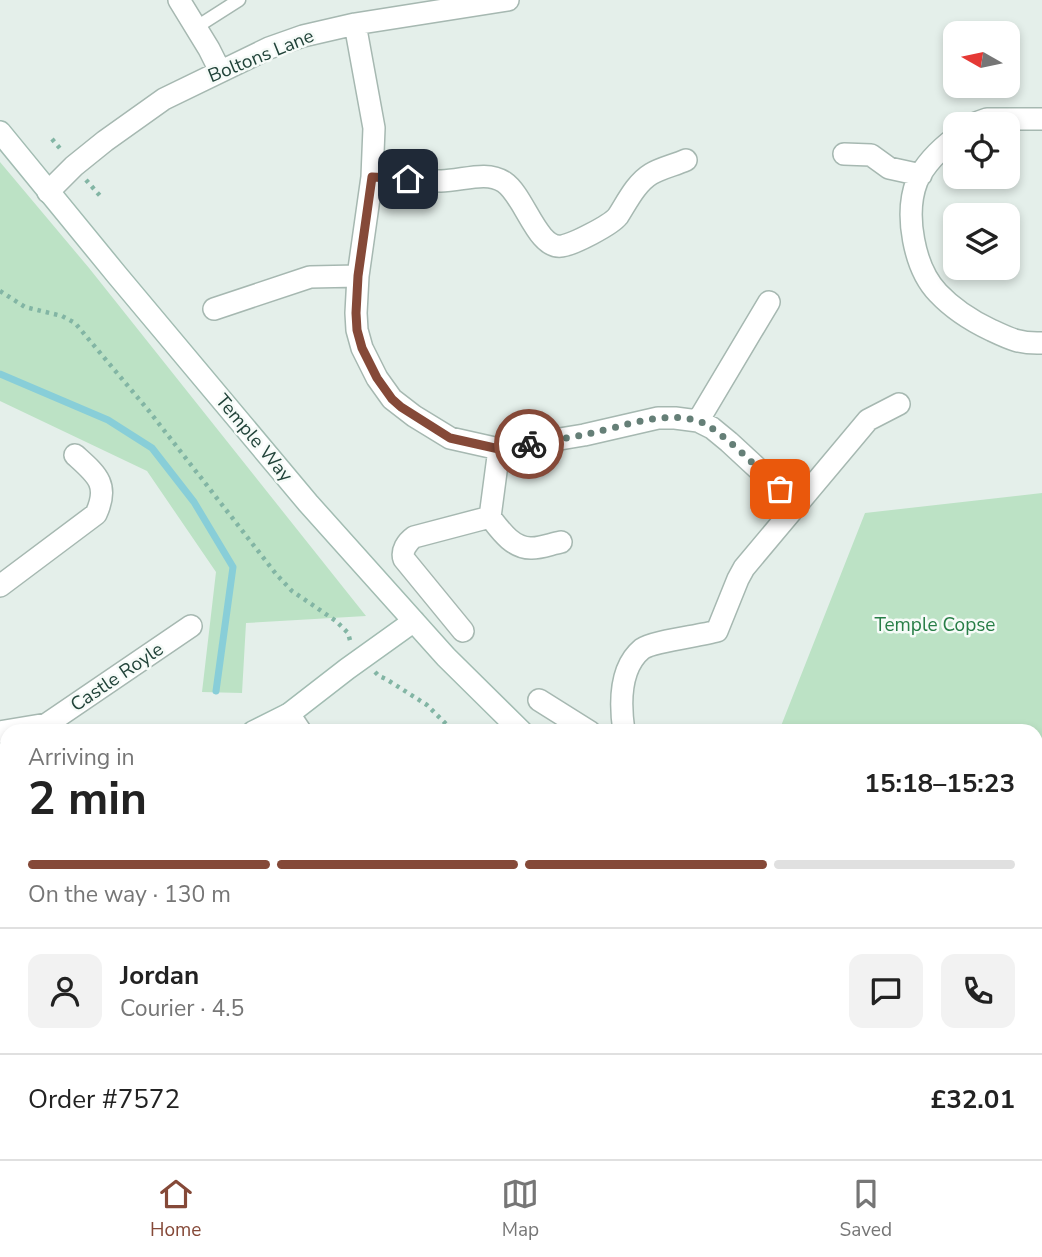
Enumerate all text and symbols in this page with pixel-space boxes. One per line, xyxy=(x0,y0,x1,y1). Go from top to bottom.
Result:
north arrow xyxy=(943,21,1020,98)
map controls xyxy=(943,21,1020,280)
street label: Boltons Lane xyxy=(204,23,318,89)
button: locate xyxy=(943,112,1020,189)
pin xyxy=(378,149,438,209)
icon: home xyxy=(389,160,427,198)
button: layers xyxy=(943,203,1020,280)
street label: Temple Way xyxy=(209,388,299,488)
courier xyxy=(494,409,564,479)
icon: bike xyxy=(510,425,548,463)
pin xyxy=(750,459,810,519)
icon: bag xyxy=(761,470,799,508)
park label: Temple Copse xyxy=(875,612,995,638)
street label: Castle Royle xyxy=(65,636,169,718)
text: Arriving in xyxy=(28,742,135,773)
text: 15:18–15:23 xyxy=(864,766,1015,801)
text: 2 min xyxy=(28,767,147,830)
text: On the way · 130 m xyxy=(28,879,231,910)
button: person xyxy=(28,954,102,1028)
button: chat xyxy=(849,954,923,1028)
button: phone xyxy=(941,954,1015,1028)
text: Jordan xyxy=(120,958,199,993)
text: Courier · 4.5 xyxy=(120,993,244,1024)
text: Order #7572 xyxy=(28,1082,180,1117)
text: £32.01 xyxy=(931,1082,1015,1117)
tab: Home xyxy=(150,1175,201,1243)
tab: Map xyxy=(501,1175,539,1243)
tab: Saved xyxy=(839,1175,892,1243)

